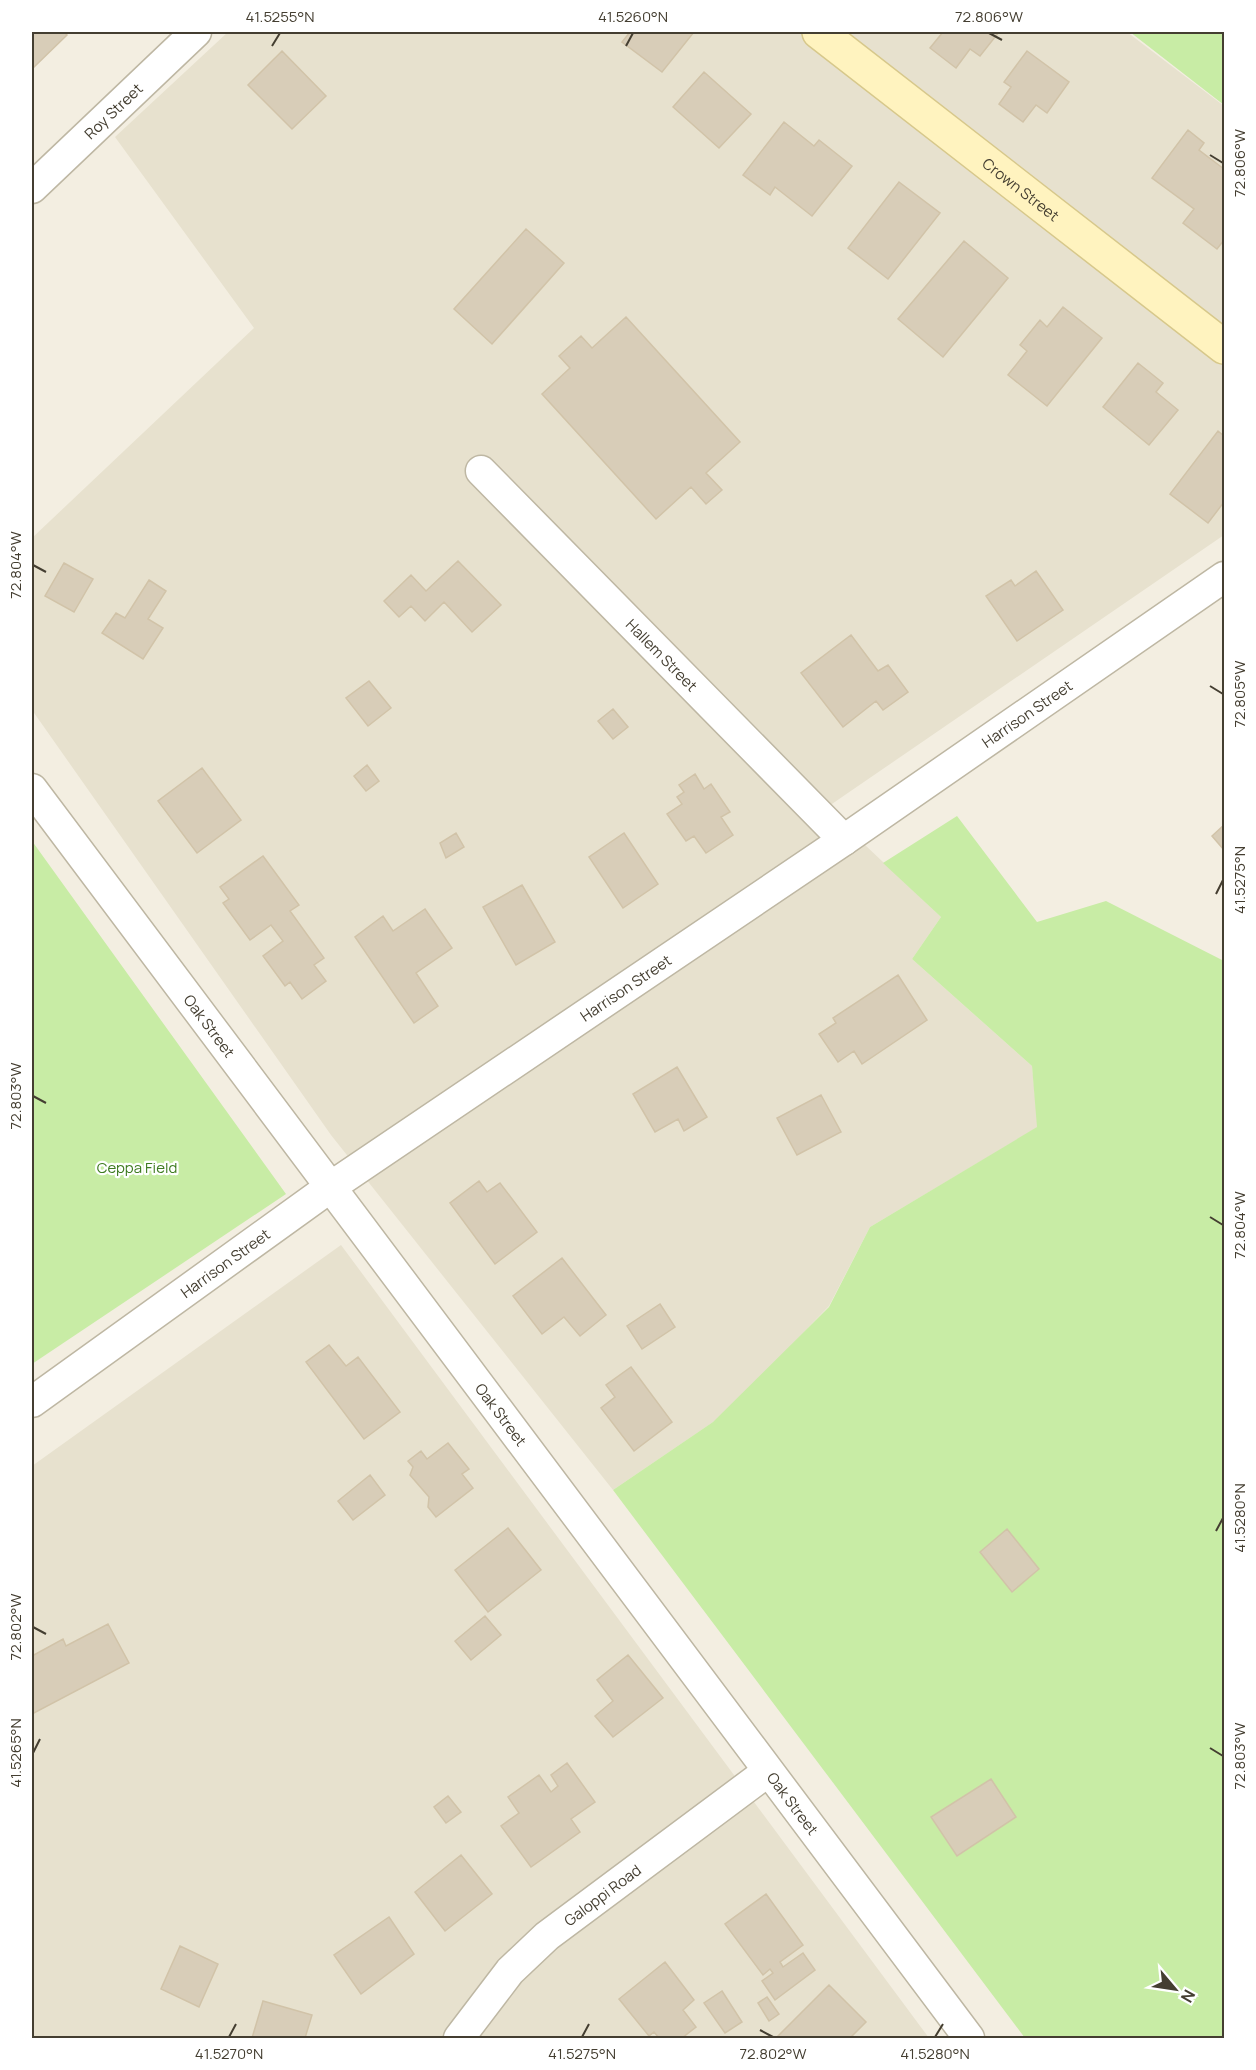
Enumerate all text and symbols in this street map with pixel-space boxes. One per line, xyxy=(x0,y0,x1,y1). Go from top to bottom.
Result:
text: 41.5255°N xyxy=(245,6,315,27)
text: 41.5260°N xyxy=(598,6,668,27)
text: 72.806°W xyxy=(955,6,1023,27)
street label: Roy Street xyxy=(79,78,147,144)
text: 72.806°W xyxy=(1229,129,1250,197)
street label: Crown Street xyxy=(978,153,1064,226)
text: 72.804°W xyxy=(5,531,26,599)
street label: Hallem Street xyxy=(621,614,702,696)
text: 72.805°W xyxy=(1229,660,1250,728)
street label: Harrison Street xyxy=(977,675,1076,752)
text: 41.5275°N xyxy=(1229,846,1250,914)
street label: Harrison Street xyxy=(576,949,675,1026)
street label: Oak Street xyxy=(179,990,240,1062)
text: 72.803°W xyxy=(5,1063,26,1129)
park label: Ceppa Field xyxy=(97,1157,177,1178)
text: 72.804°W xyxy=(1229,1191,1250,1259)
street label: Harrison Street xyxy=(176,1223,274,1302)
street label: Oak Street xyxy=(471,1379,532,1450)
text: 41.5280°N xyxy=(1229,1483,1250,1553)
text: 72.802°W xyxy=(5,1593,26,1661)
text: 41.5265°N xyxy=(5,1718,26,1788)
text: 72.803°W xyxy=(1229,1723,1250,1789)
street label: Oak Street xyxy=(762,1767,823,1839)
street label: Galoppi Road xyxy=(559,1859,645,1931)
north arrow xyxy=(1145,1959,1205,2019)
text: N xyxy=(1176,1986,1201,2007)
text: 41.5270°N xyxy=(195,2043,263,2064)
text: 41.5275°N xyxy=(548,2043,616,2064)
text: 72.802°W xyxy=(739,2043,807,2064)
text: 41.5280°N xyxy=(900,2043,970,2064)

